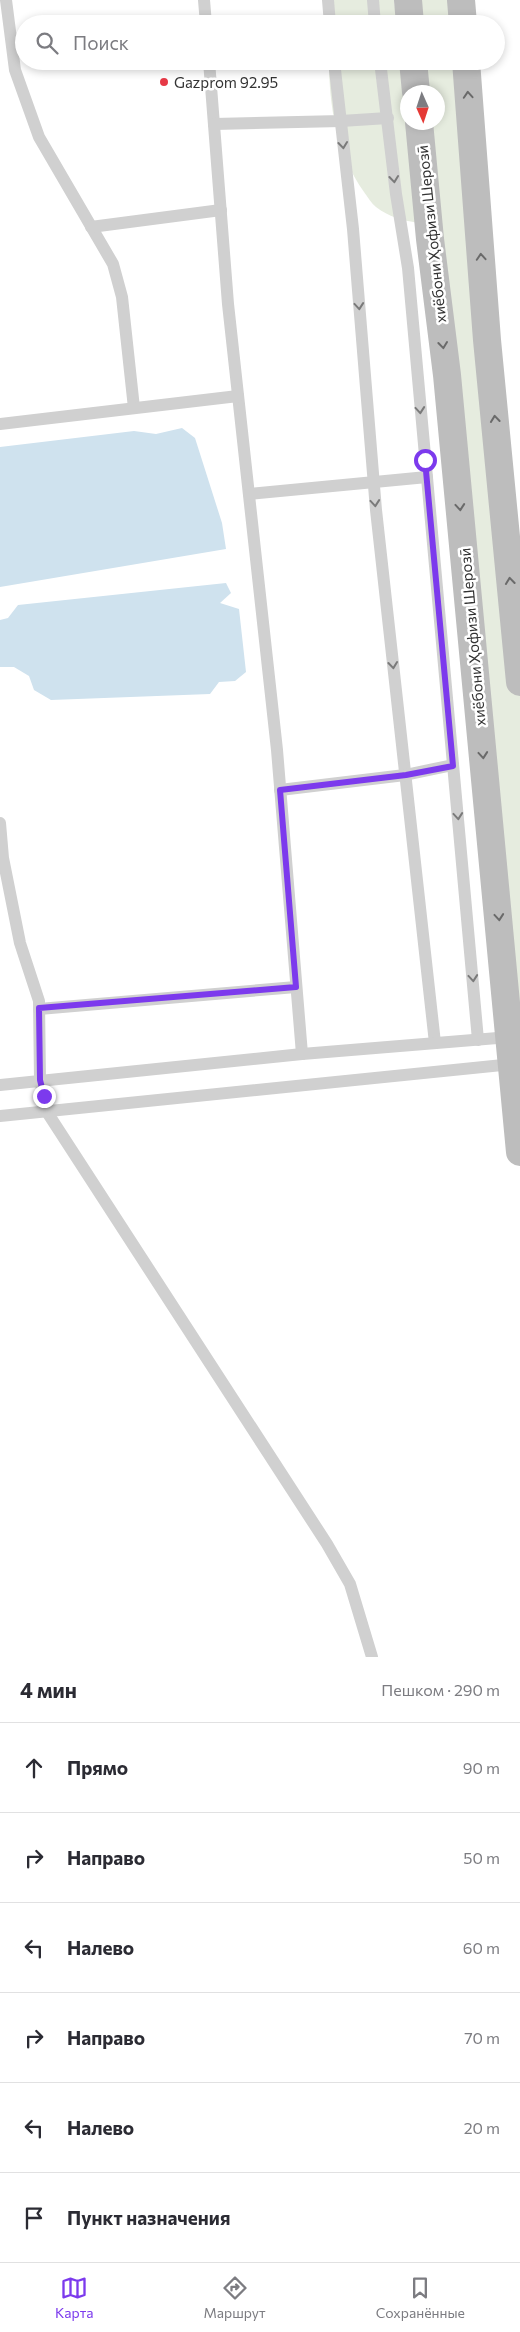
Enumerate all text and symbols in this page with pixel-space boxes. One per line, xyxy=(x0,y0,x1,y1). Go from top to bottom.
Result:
search box xyxy=(15,15,505,70)
icon: search xyxy=(33,29,61,57)
text: Поиск xyxy=(73,31,129,54)
place label: Gazprom 92.95 xyxy=(174,73,278,91)
marker: Gazprom 92.95 xyxy=(158,76,170,88)
north arrow xyxy=(400,85,445,130)
one-way arrow xyxy=(463,91,474,99)
one-way arrow xyxy=(338,141,349,149)
street label: хиёбони Ҳофизи Шерозӣ xyxy=(413,144,449,324)
one-way arrow xyxy=(388,175,399,183)
one-way arrow xyxy=(475,253,486,261)
one-way arrow xyxy=(353,303,364,311)
one-way arrow xyxy=(437,341,448,349)
one-way arrow xyxy=(414,406,425,414)
one-way arrow xyxy=(490,415,501,423)
route start xyxy=(414,449,437,472)
one-way arrow xyxy=(370,499,381,507)
one-way arrow xyxy=(454,503,465,511)
street label: хиёбони Ҳофизи Шерозӣ xyxy=(455,547,489,727)
one-way arrow xyxy=(505,577,516,585)
one-way arrow xyxy=(387,661,398,669)
one-way arrow xyxy=(478,752,489,760)
one-way arrow xyxy=(452,812,463,820)
one-way arrow xyxy=(493,913,504,921)
one-way arrow xyxy=(467,974,478,982)
route end xyxy=(33,1085,56,1108)
text: 4 мин xyxy=(20,1677,77,1702)
text: Пешком · 290 m xyxy=(381,1680,500,1699)
icon: ahead xyxy=(20,1754,48,1782)
text: Прямо xyxy=(67,1756,128,1779)
text: 90 m xyxy=(463,1758,500,1777)
icon: right xyxy=(20,1844,48,1872)
text: Направо xyxy=(67,1846,145,1869)
text: 50 m xyxy=(463,1848,500,1867)
icon: left xyxy=(20,1934,48,1962)
text: Налево xyxy=(67,1936,134,1959)
text: 60 m xyxy=(463,1938,500,1957)
icon: right xyxy=(20,2024,48,2052)
text: Направо xyxy=(67,2026,145,2049)
text: 70 m xyxy=(464,2028,500,2047)
icon: left xyxy=(20,2114,48,2142)
text: Налево xyxy=(67,2116,134,2139)
text: 20 m xyxy=(464,2118,500,2137)
icon: arrive xyxy=(20,2204,48,2232)
text: Пункт назначения xyxy=(67,2206,230,2229)
tab: Карта xyxy=(55,2274,94,2321)
tab: Маршрут xyxy=(204,2274,266,2321)
tab: Сохранённые xyxy=(376,2274,465,2321)

